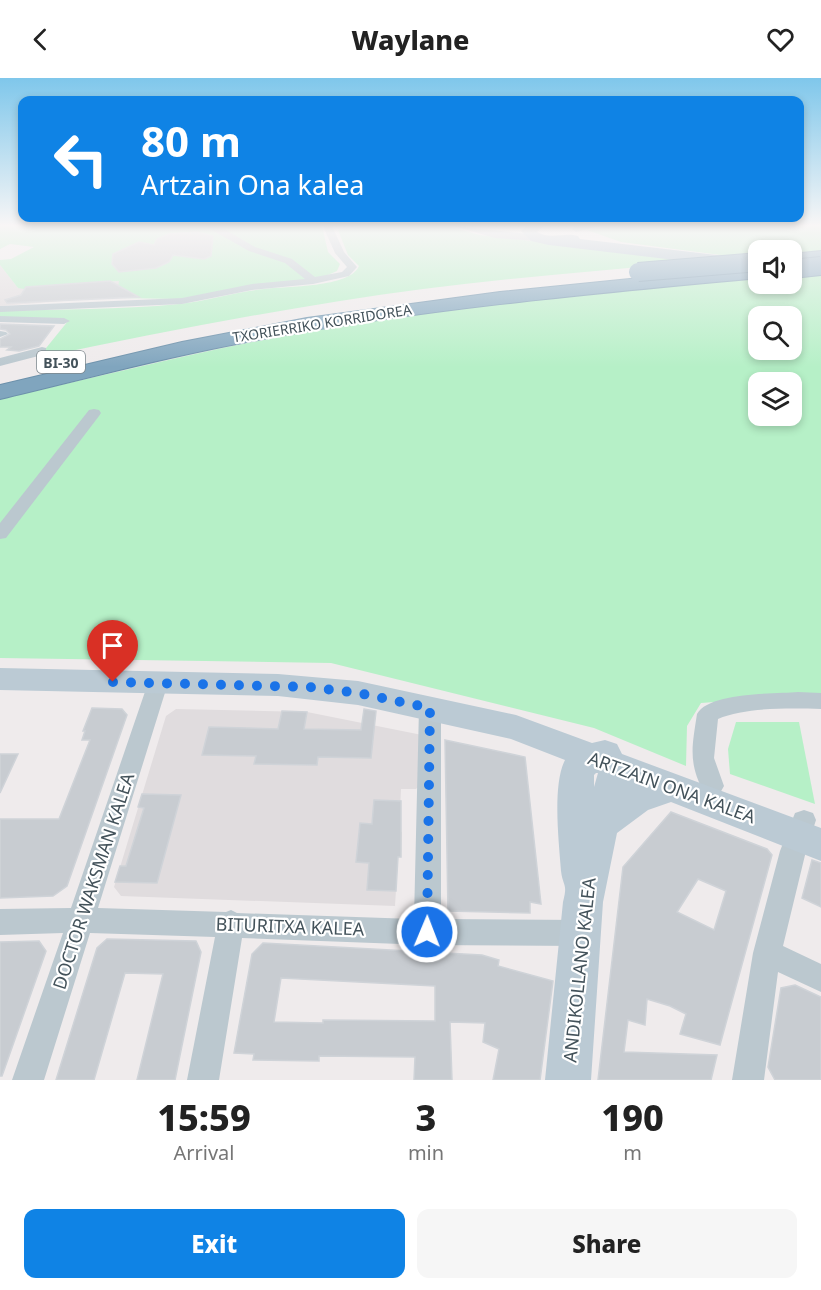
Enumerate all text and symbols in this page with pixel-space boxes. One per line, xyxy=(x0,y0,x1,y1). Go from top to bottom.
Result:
text: Waylane xyxy=(352,21,469,58)
icon: back xyxy=(24,23,57,56)
icon: heart xyxy=(764,23,797,56)
text: 80 m xyxy=(141,112,241,169)
icon: left xyxy=(42,120,120,198)
text: Artzain Ona kalea xyxy=(141,166,365,203)
map controls xyxy=(748,240,802,426)
button: sound xyxy=(748,240,802,294)
street label: TXORIERRIKO KORRIDOREA xyxy=(231,299,413,347)
button: search xyxy=(748,306,802,360)
road number: BI-30 xyxy=(37,351,85,373)
button: layers xyxy=(748,372,802,426)
pin xyxy=(87,620,138,682)
icon: arrive xyxy=(96,629,129,662)
street label: ARTZAIN ONA KALEA xyxy=(585,746,759,829)
street label: DOCTOR WAKSMAN KALEA xyxy=(47,769,140,992)
street label: ANDIKOLLANO KALEA xyxy=(557,876,601,1064)
position arrow xyxy=(395,900,459,964)
street label: BITURITXA KALEA xyxy=(215,911,365,941)
text: 15:59 xyxy=(157,1093,251,1142)
text: 3 xyxy=(416,1093,436,1142)
text: 190 xyxy=(601,1093,664,1142)
text: Arrival xyxy=(173,1139,234,1166)
text: min xyxy=(408,1139,444,1166)
text: m xyxy=(623,1139,642,1166)
button: Exit xyxy=(24,1209,405,1278)
button: Share xyxy=(417,1209,797,1278)

